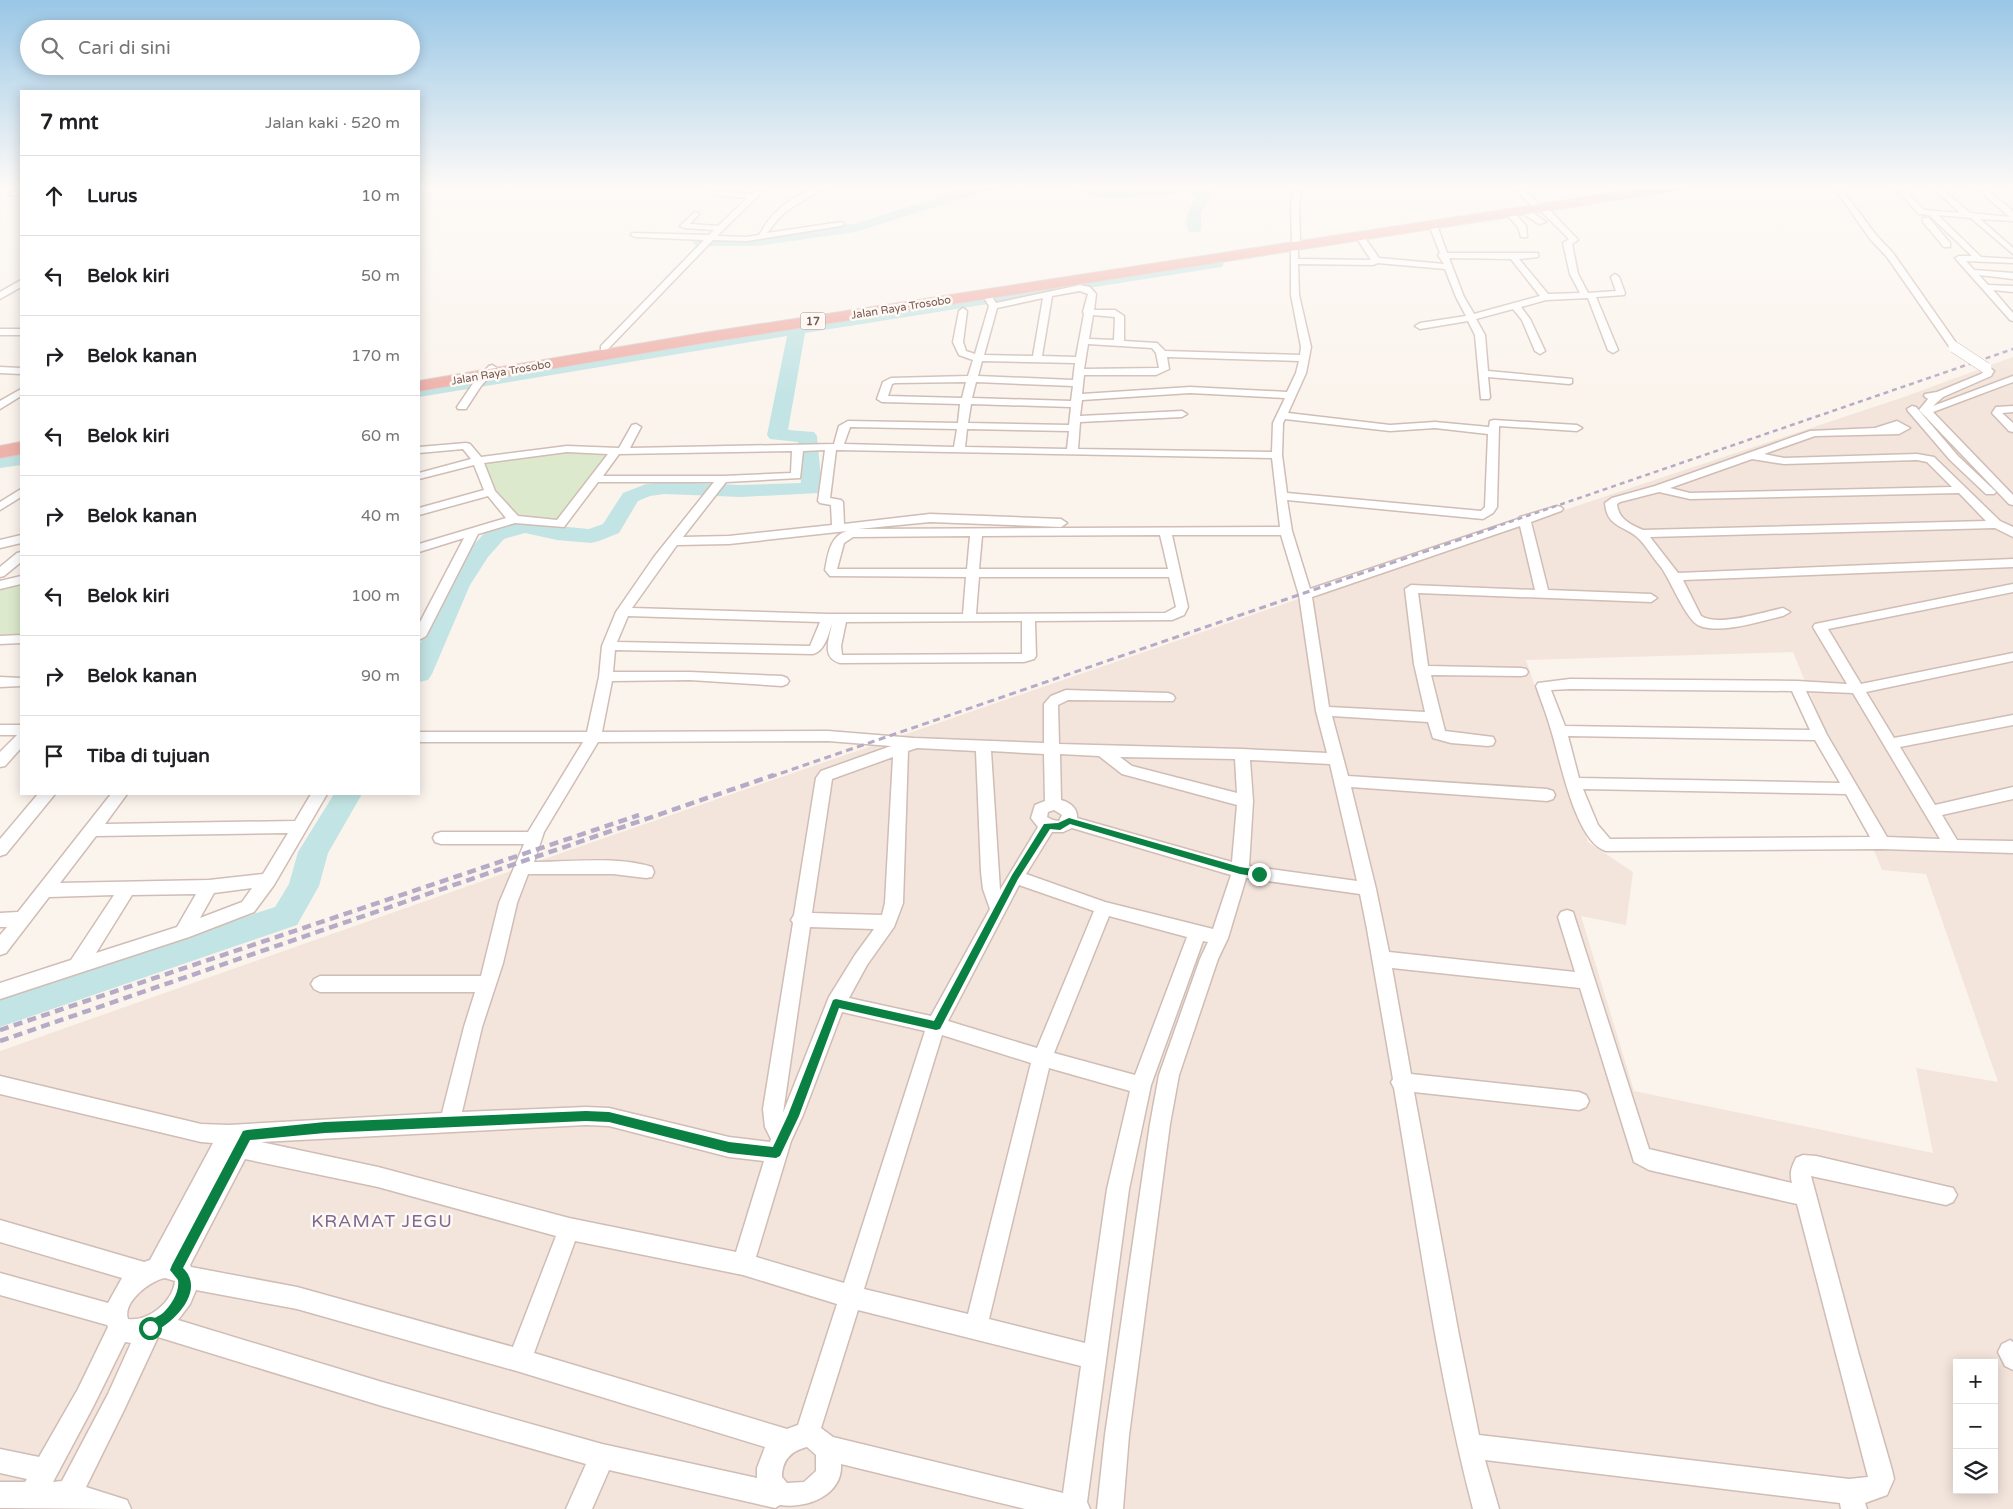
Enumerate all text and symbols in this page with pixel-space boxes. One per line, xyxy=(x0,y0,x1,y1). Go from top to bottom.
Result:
search box xyxy=(20,20,420,75)
icon: search xyxy=(38,34,66,62)
text: Cari di sini xyxy=(78,37,171,59)
text: 7 mnt xyxy=(40,110,99,135)
text: Jalan kaki · 520 m xyxy=(265,113,400,133)
icon: ahead xyxy=(40,182,68,210)
text: Lurus xyxy=(87,185,137,207)
text: 10 m xyxy=(361,186,400,206)
icon: left xyxy=(40,262,68,290)
text: Belok kiri xyxy=(87,265,170,287)
text: 50 m xyxy=(361,266,400,286)
street label: Jalan Raya Trosobo xyxy=(850,293,952,322)
road number: 17 xyxy=(800,312,826,330)
icon: right xyxy=(40,342,68,370)
text: Belok kanan xyxy=(87,345,197,367)
text: 170 m xyxy=(351,346,400,366)
street label: Jalan Raya Trosobo xyxy=(450,357,552,388)
icon: left xyxy=(40,422,68,450)
text: Belok kiri xyxy=(87,425,170,447)
text: 60 m xyxy=(361,426,400,446)
icon: right xyxy=(40,502,68,530)
text: Belok kanan xyxy=(87,505,197,527)
text: 40 m xyxy=(361,506,400,526)
icon: left xyxy=(40,582,68,610)
text: Belok kiri xyxy=(87,585,170,607)
text: 100 m xyxy=(351,586,400,606)
icon: right xyxy=(40,662,68,690)
text: Belok kanan xyxy=(87,665,197,687)
text: 90 m xyxy=(361,666,400,686)
icon: arrive xyxy=(40,742,68,770)
text: Tiba di tujuan xyxy=(87,745,210,767)
route end xyxy=(1248,863,1271,886)
district label: KRAMAT JEGU xyxy=(311,1210,453,1232)
route start xyxy=(139,1317,162,1340)
map controls xyxy=(1953,1359,1998,1494)
button: + xyxy=(1953,1359,1998,1404)
button: − xyxy=(1953,1404,1998,1449)
button: layers xyxy=(1953,1449,1998,1494)

